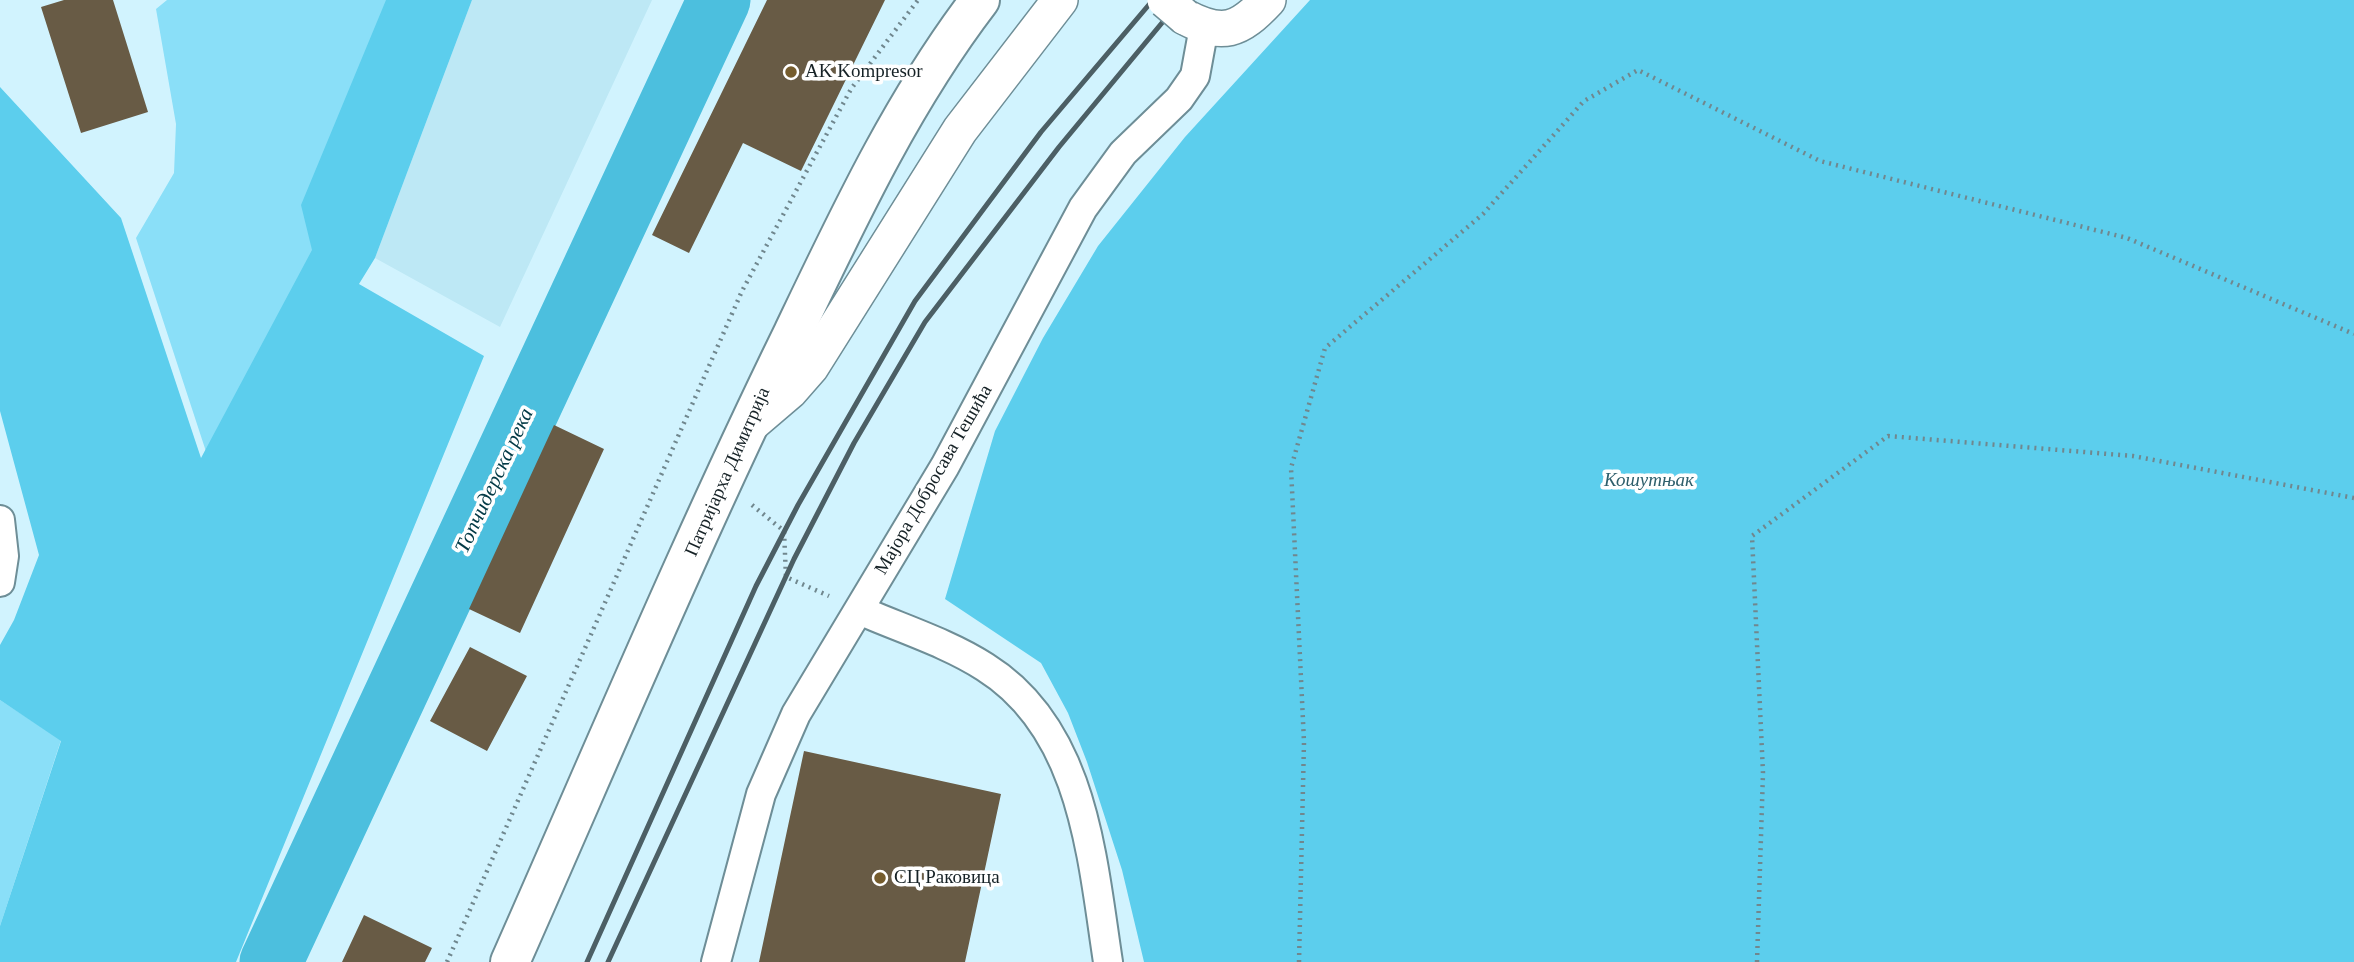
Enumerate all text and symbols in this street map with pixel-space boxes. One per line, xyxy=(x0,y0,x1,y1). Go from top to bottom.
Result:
place label: AK Kompresor xyxy=(805,61,923,83)
marker: AK Kompresor xyxy=(783,64,799,80)
street label: Мајора Добросава Тешића xyxy=(870,381,998,579)
street label: Патријарха Димитрија xyxy=(680,384,776,560)
water label: Топчидерска река xyxy=(450,404,540,558)
park label: Кошутњак xyxy=(1604,470,1694,492)
place label: СЦ Раковица xyxy=(894,867,1000,889)
marker: СЦ Раковица xyxy=(872,870,888,886)

